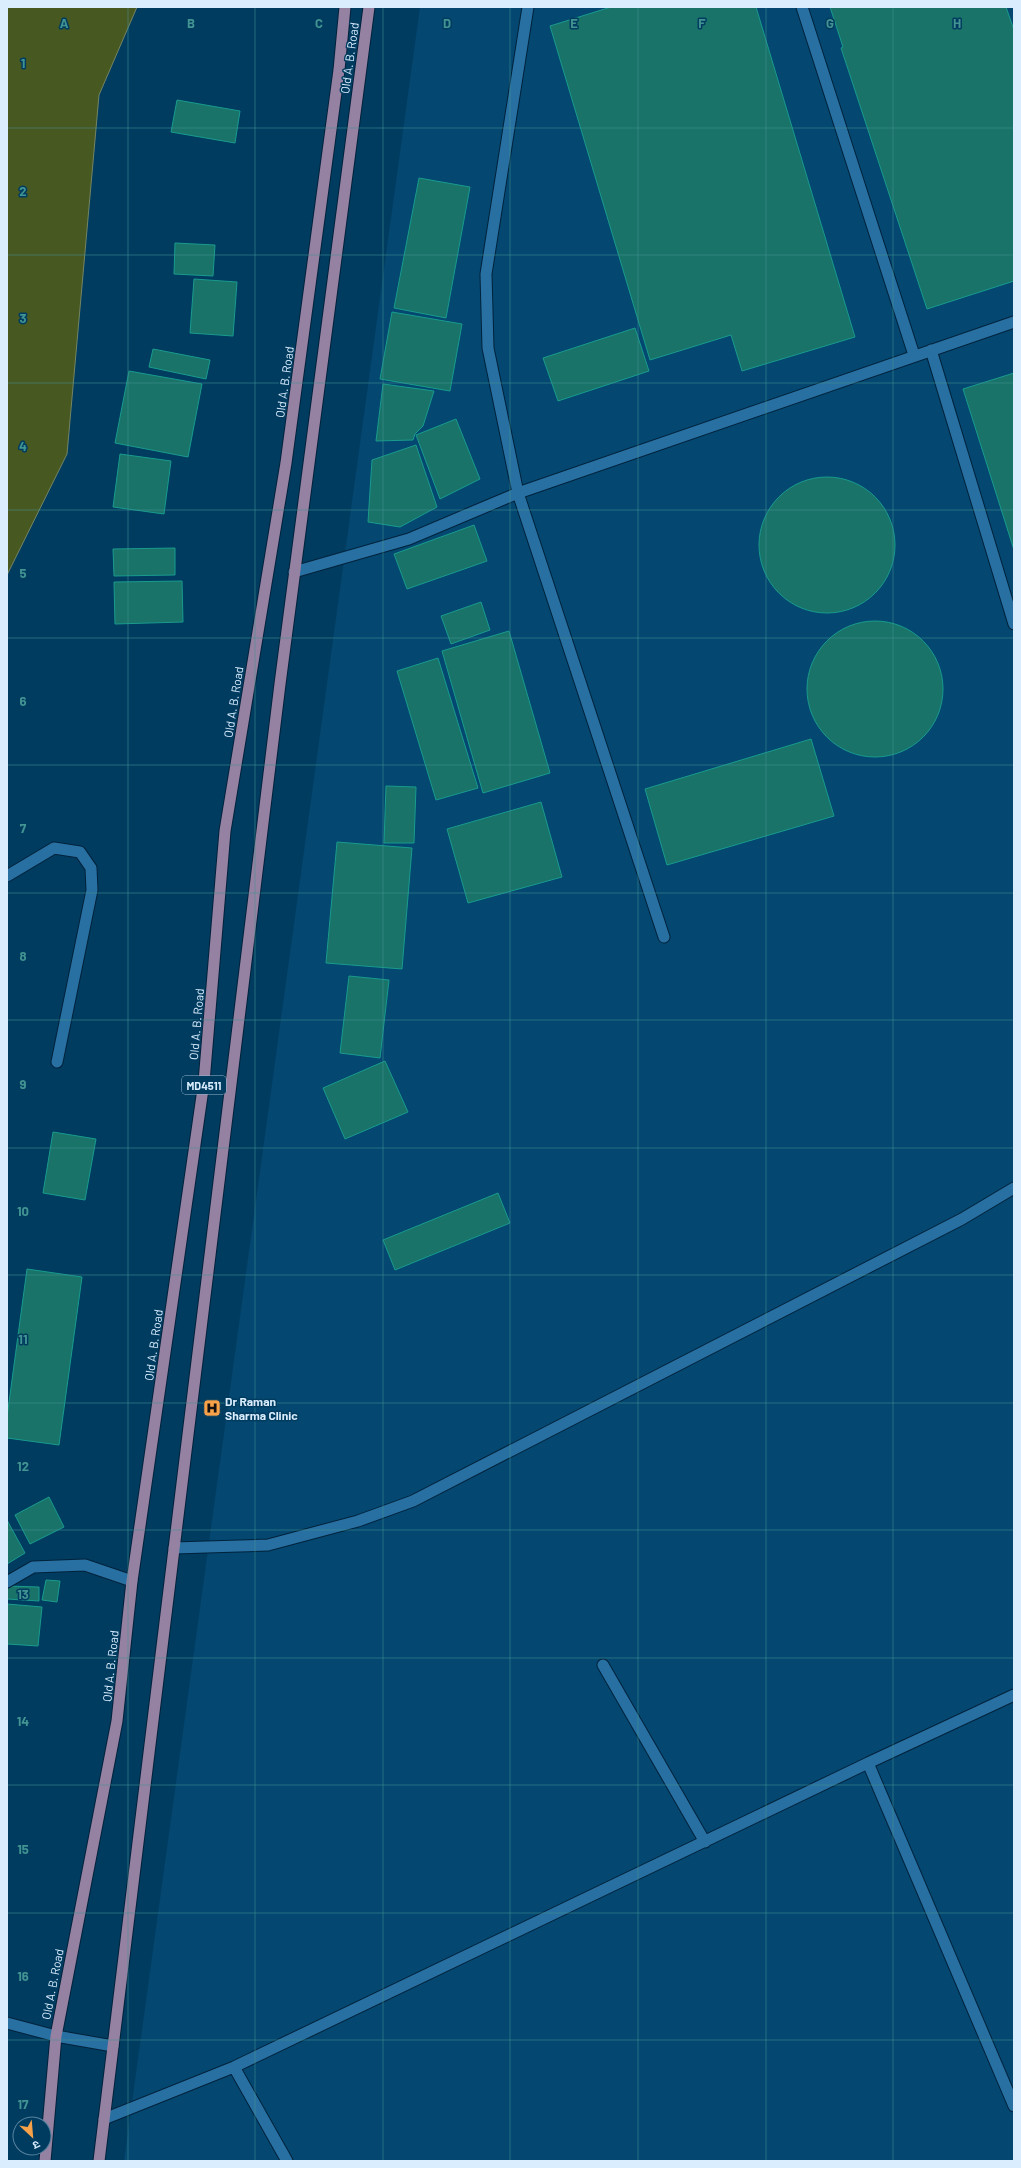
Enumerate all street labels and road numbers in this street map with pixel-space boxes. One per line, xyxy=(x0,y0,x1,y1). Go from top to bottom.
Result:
street label: Old A. B. Road xyxy=(337,21,361,95)
street label: Old A. B. Road xyxy=(272,345,296,419)
street label: Old A. B. Road xyxy=(220,665,246,739)
street label: Old A. B. Road xyxy=(186,988,206,1060)
road number: MD4511 xyxy=(182,1076,226,1094)
street label: Old A. B. Road xyxy=(141,1308,165,1382)
street label: Old A. B. Road xyxy=(99,1630,121,1702)
street label: Old A. B. Road xyxy=(38,1947,66,2021)

